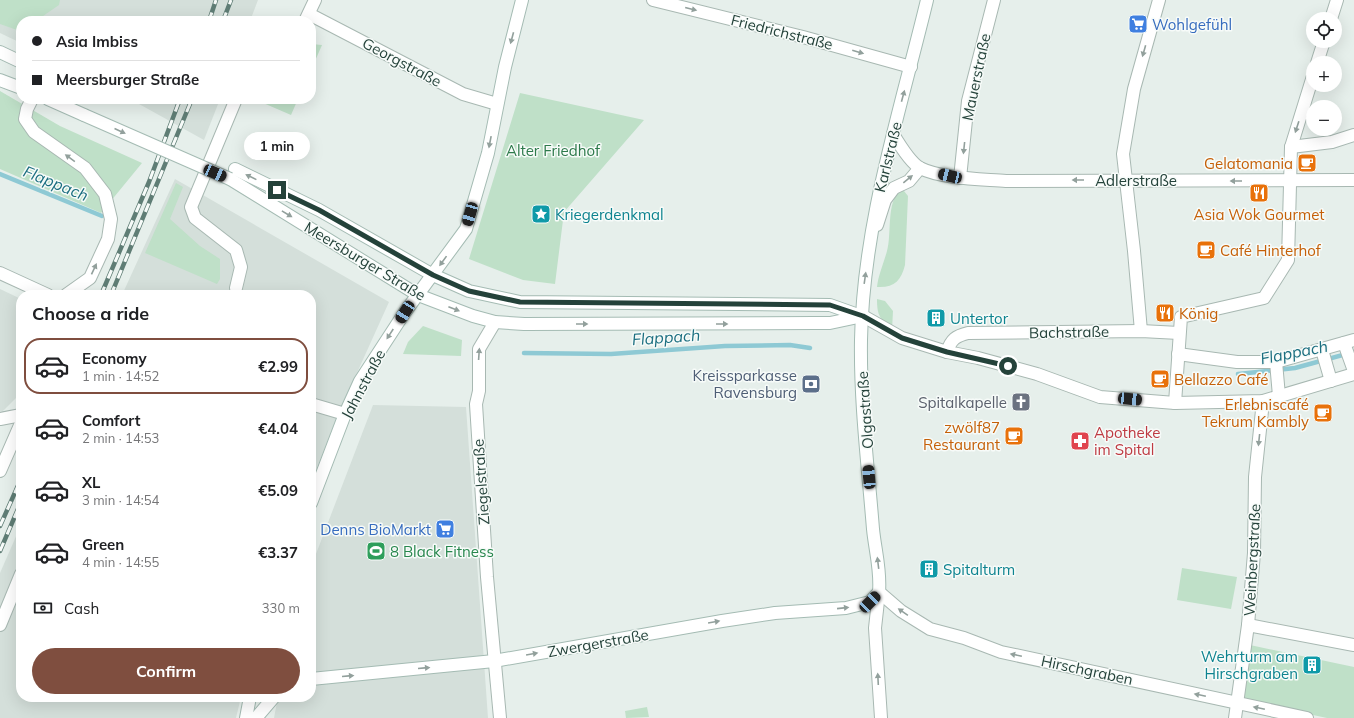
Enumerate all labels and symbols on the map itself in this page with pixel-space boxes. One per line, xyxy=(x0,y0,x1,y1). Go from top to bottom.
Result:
one-way arrow xyxy=(685,7,697,13)
street label: Friedrichstraße xyxy=(729,10,835,54)
supermarket icon: Wohlgefühl xyxy=(1127,13,1149,35)
place label: Wohlgefühl xyxy=(1152,15,1232,34)
one-way arrow xyxy=(509,31,515,44)
street label: Mauerstraße xyxy=(957,32,995,122)
street label: Georgstraße xyxy=(359,33,445,91)
one-way arrow xyxy=(1141,45,1147,57)
one-way arrow xyxy=(852,49,864,55)
one-way arrow xyxy=(900,89,906,101)
street label: Karlstraße xyxy=(870,120,906,194)
one-way arrow xyxy=(1294,121,1300,133)
one-way arrow xyxy=(114,128,125,134)
callout: 1 min xyxy=(244,132,310,160)
one-way arrow xyxy=(487,136,493,148)
park label: Alter Friedhof xyxy=(506,141,601,160)
one-way arrow xyxy=(960,141,967,154)
cafe icon: Gelatomania xyxy=(1296,152,1318,174)
one-way arrow xyxy=(65,154,75,162)
place label: Gelatomania xyxy=(1204,154,1293,173)
water label: Flappach xyxy=(20,161,92,205)
car xyxy=(202,163,228,183)
car xyxy=(937,167,963,185)
street label: Adlerstraße xyxy=(1095,171,1177,190)
one-way arrow xyxy=(245,174,256,180)
one-way arrow xyxy=(903,175,914,184)
one-way arrow xyxy=(1071,177,1084,183)
one-way arrow xyxy=(1229,178,1242,184)
route end xyxy=(268,181,286,199)
restaurant icon: Asia Wok Gourmet xyxy=(1248,182,1270,204)
car xyxy=(461,201,479,227)
place icon: Kriegerdenkmal xyxy=(530,203,552,225)
place label: Kriegerdenkmal xyxy=(555,205,664,224)
place label: Asia Wok Gourmet xyxy=(1193,205,1325,224)
one-way arrow xyxy=(282,210,292,218)
street label: Meersburger Straße xyxy=(301,217,429,305)
cafe icon: Café Hinterhof xyxy=(1195,239,1217,261)
place label: Café Hinterhof xyxy=(1220,241,1322,260)
one-way arrow xyxy=(438,256,447,267)
one-way arrow xyxy=(91,263,97,275)
one-way arrow xyxy=(862,271,868,284)
car xyxy=(393,299,417,325)
restaurant icon: König xyxy=(1154,302,1176,324)
place label: König xyxy=(1179,304,1218,323)
one-way arrow xyxy=(448,307,460,313)
building icon: Untertor xyxy=(925,307,947,329)
place label: Untertor xyxy=(950,309,1009,328)
one-way arrow xyxy=(576,321,589,327)
one-way arrow xyxy=(716,321,729,327)
street label: Bachstraße xyxy=(1029,322,1109,342)
water label: Flappach xyxy=(631,325,701,349)
one-way arrow xyxy=(386,329,394,340)
water label: Flappach xyxy=(1258,336,1330,368)
street label: Jahnstraße xyxy=(337,346,389,422)
one-way arrow xyxy=(476,348,483,360)
route start xyxy=(999,357,1017,375)
place label: Kreissparkasse Ravensburg xyxy=(692,366,797,402)
cafe icon: Bellazzo Café xyxy=(1149,368,1171,390)
place label: Bellazzo Café xyxy=(1174,370,1268,389)
street label: Olgastraße xyxy=(853,371,877,449)
bank icon: Kreissparkasse Ravensburg xyxy=(800,373,822,395)
church icon: Spitalkapelle xyxy=(1010,391,1032,413)
car xyxy=(1118,392,1142,406)
place label: Spitalkapelle xyxy=(918,393,1007,412)
place label: Erlebniscafé Tekrum Kambly xyxy=(1202,395,1309,431)
cafe icon: Erlebniscafé Tekrum Kambly xyxy=(1312,402,1334,424)
place label: zwölf87 Restaurant xyxy=(923,418,1000,454)
place label: Apotheke im Spital xyxy=(1094,423,1160,459)
cafe icon: zwölf87 Restaurant xyxy=(1003,425,1025,447)
pharmacy icon: Apotheke im Spital xyxy=(1069,430,1091,452)
one-way arrow xyxy=(1256,434,1262,446)
street label: Ziegelstraße xyxy=(469,438,493,526)
car xyxy=(862,465,876,489)
street label: Weinbergstraße xyxy=(1240,503,1264,617)
supermarket icon: Denns BioMarkt xyxy=(434,518,456,540)
place label: Denns BioMarkt xyxy=(320,520,431,539)
sports icon: 8 Black Fitness xyxy=(365,540,387,562)
place label: 8 Black Fitness xyxy=(390,542,494,561)
one-way arrow xyxy=(875,557,882,570)
building icon: Spitalturm xyxy=(918,558,940,580)
place label: Spitalturm xyxy=(943,560,1015,579)
car xyxy=(857,589,883,615)
one-way arrow xyxy=(837,604,849,611)
one-way arrow xyxy=(898,608,908,616)
one-way arrow xyxy=(708,619,720,625)
street label: Zwergerstraße xyxy=(546,625,650,661)
place label: Wehrturm am Hirschgraben xyxy=(1201,647,1298,683)
one-way arrow xyxy=(526,651,538,657)
one-way arrow xyxy=(1010,651,1022,657)
street label: Hirschgraben xyxy=(1039,651,1135,689)
building icon: Wehrturm am Hirschgraben xyxy=(1301,654,1323,676)
one-way arrow xyxy=(418,665,430,671)
one-way arrow xyxy=(342,672,354,679)
one-way arrow xyxy=(875,673,882,685)
one-way arrow xyxy=(1194,691,1207,697)
one-way arrow xyxy=(1253,704,1265,710)

